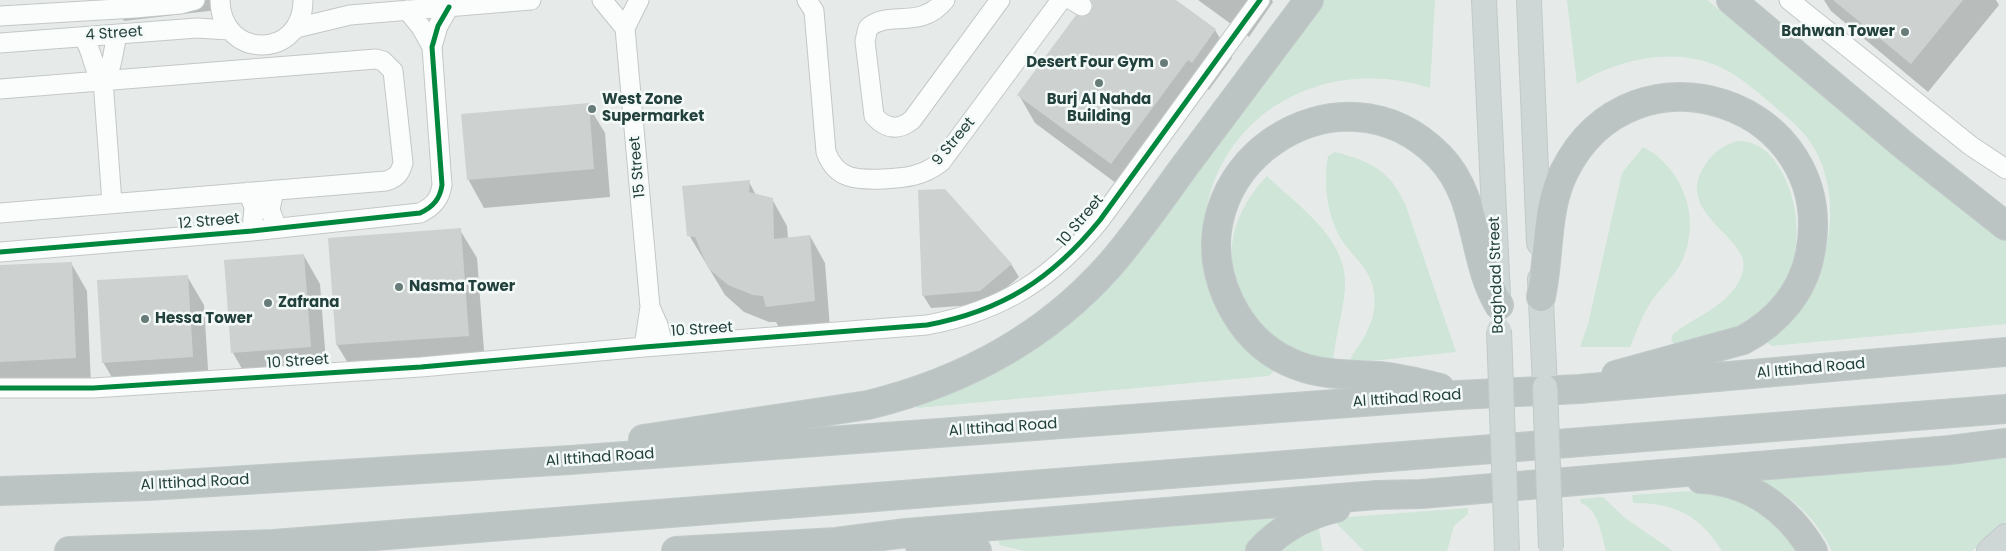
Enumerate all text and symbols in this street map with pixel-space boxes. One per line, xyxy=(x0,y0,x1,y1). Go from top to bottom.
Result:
street label: 4 Street xyxy=(85,23,143,45)
place label: Bahwan Tower xyxy=(1781,23,1895,41)
marker: Bahwan Tower xyxy=(1899,26,1911,38)
place label: Desert Four Gym xyxy=(1026,54,1154,72)
marker: Desert Four Gym xyxy=(1158,57,1170,69)
marker: Burj Al Nahda Building xyxy=(1093,77,1105,89)
place label: West Zone Supermarket xyxy=(602,91,704,126)
place label: Burj Al Nahda Building xyxy=(1047,91,1151,126)
marker: West Zone Supermarket xyxy=(586,103,598,115)
street label: 9 Street xyxy=(929,114,979,170)
street label: 15 Street xyxy=(626,135,650,199)
street label: 10 Street xyxy=(1054,191,1108,251)
street label: 12 Street xyxy=(178,210,240,234)
street label: Baghdad Street xyxy=(1486,216,1508,334)
place label: Nasma Tower xyxy=(409,278,515,296)
marker: Nasma Tower xyxy=(393,281,405,293)
place label: Zafrana xyxy=(278,294,339,312)
marker: Zafrana xyxy=(262,297,274,309)
place label: Hessa Tower xyxy=(155,310,252,328)
marker: Hessa Tower xyxy=(139,313,151,325)
street label: 10 Street xyxy=(670,319,734,341)
street label: 10 Street xyxy=(266,351,330,373)
street label: Al Ittihad Road xyxy=(1756,355,1866,383)
street label: Al Ittihad Road xyxy=(1352,386,1462,412)
street label: Al Ittihad Road xyxy=(948,415,1058,441)
street label: Al Ittihad Road xyxy=(545,445,655,471)
street label: Al Ittihad Road xyxy=(140,471,250,495)

